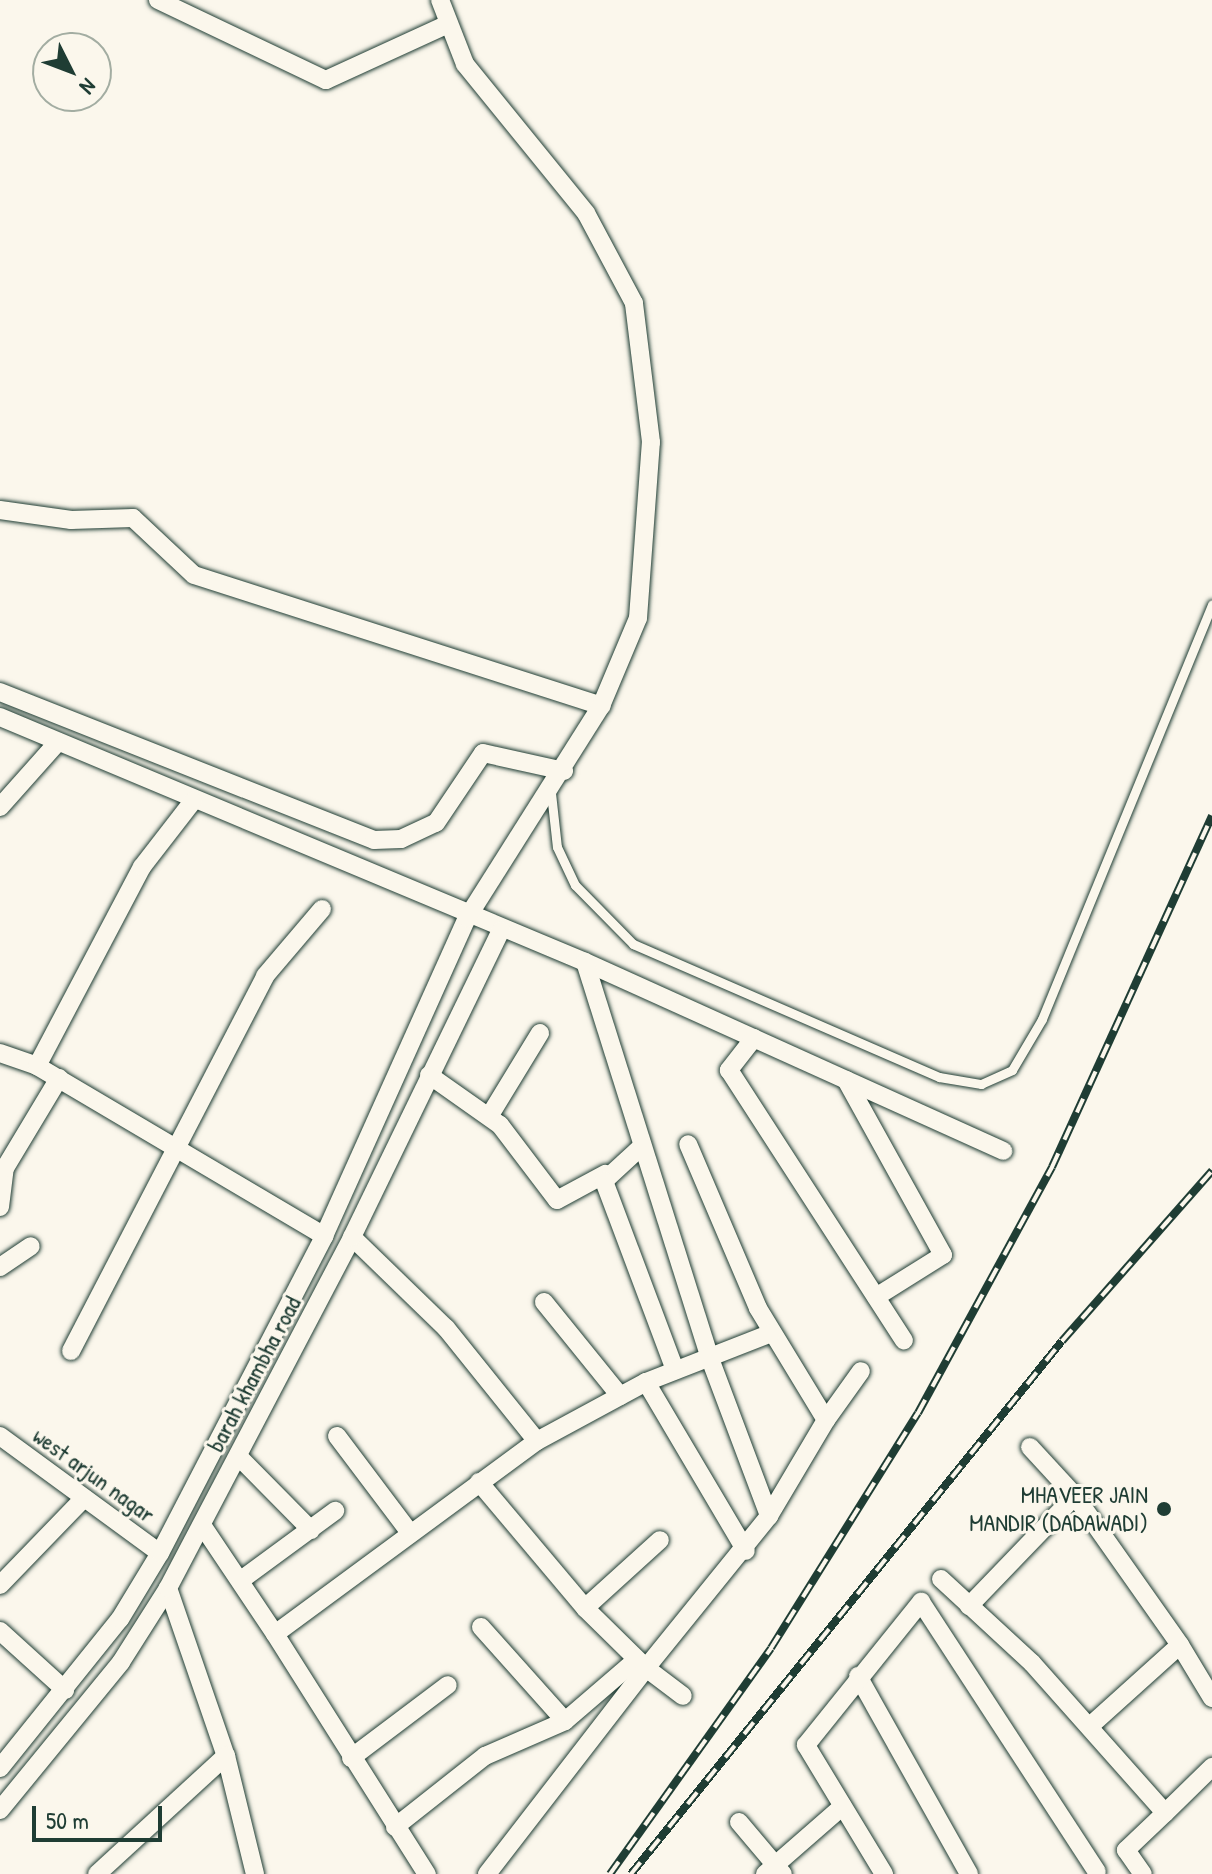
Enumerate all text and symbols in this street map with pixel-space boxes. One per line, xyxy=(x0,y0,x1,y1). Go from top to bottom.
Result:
north arrow xyxy=(32,32,112,112)
text: N xyxy=(73,72,103,101)
street label: barah khambha road xyxy=(201,1291,307,1457)
street label: west arjun nagar xyxy=(27,1421,161,1529)
place label: MHAVEER JAIN MANDIR (DADAWADI) xyxy=(969,1481,1148,1537)
marker: MHAVEER JAIN MANDIR (DADAWADI) xyxy=(1155,1500,1173,1518)
scale bar xyxy=(36,1790,166,1840)
text: 50 m xyxy=(46,1804,89,1836)

